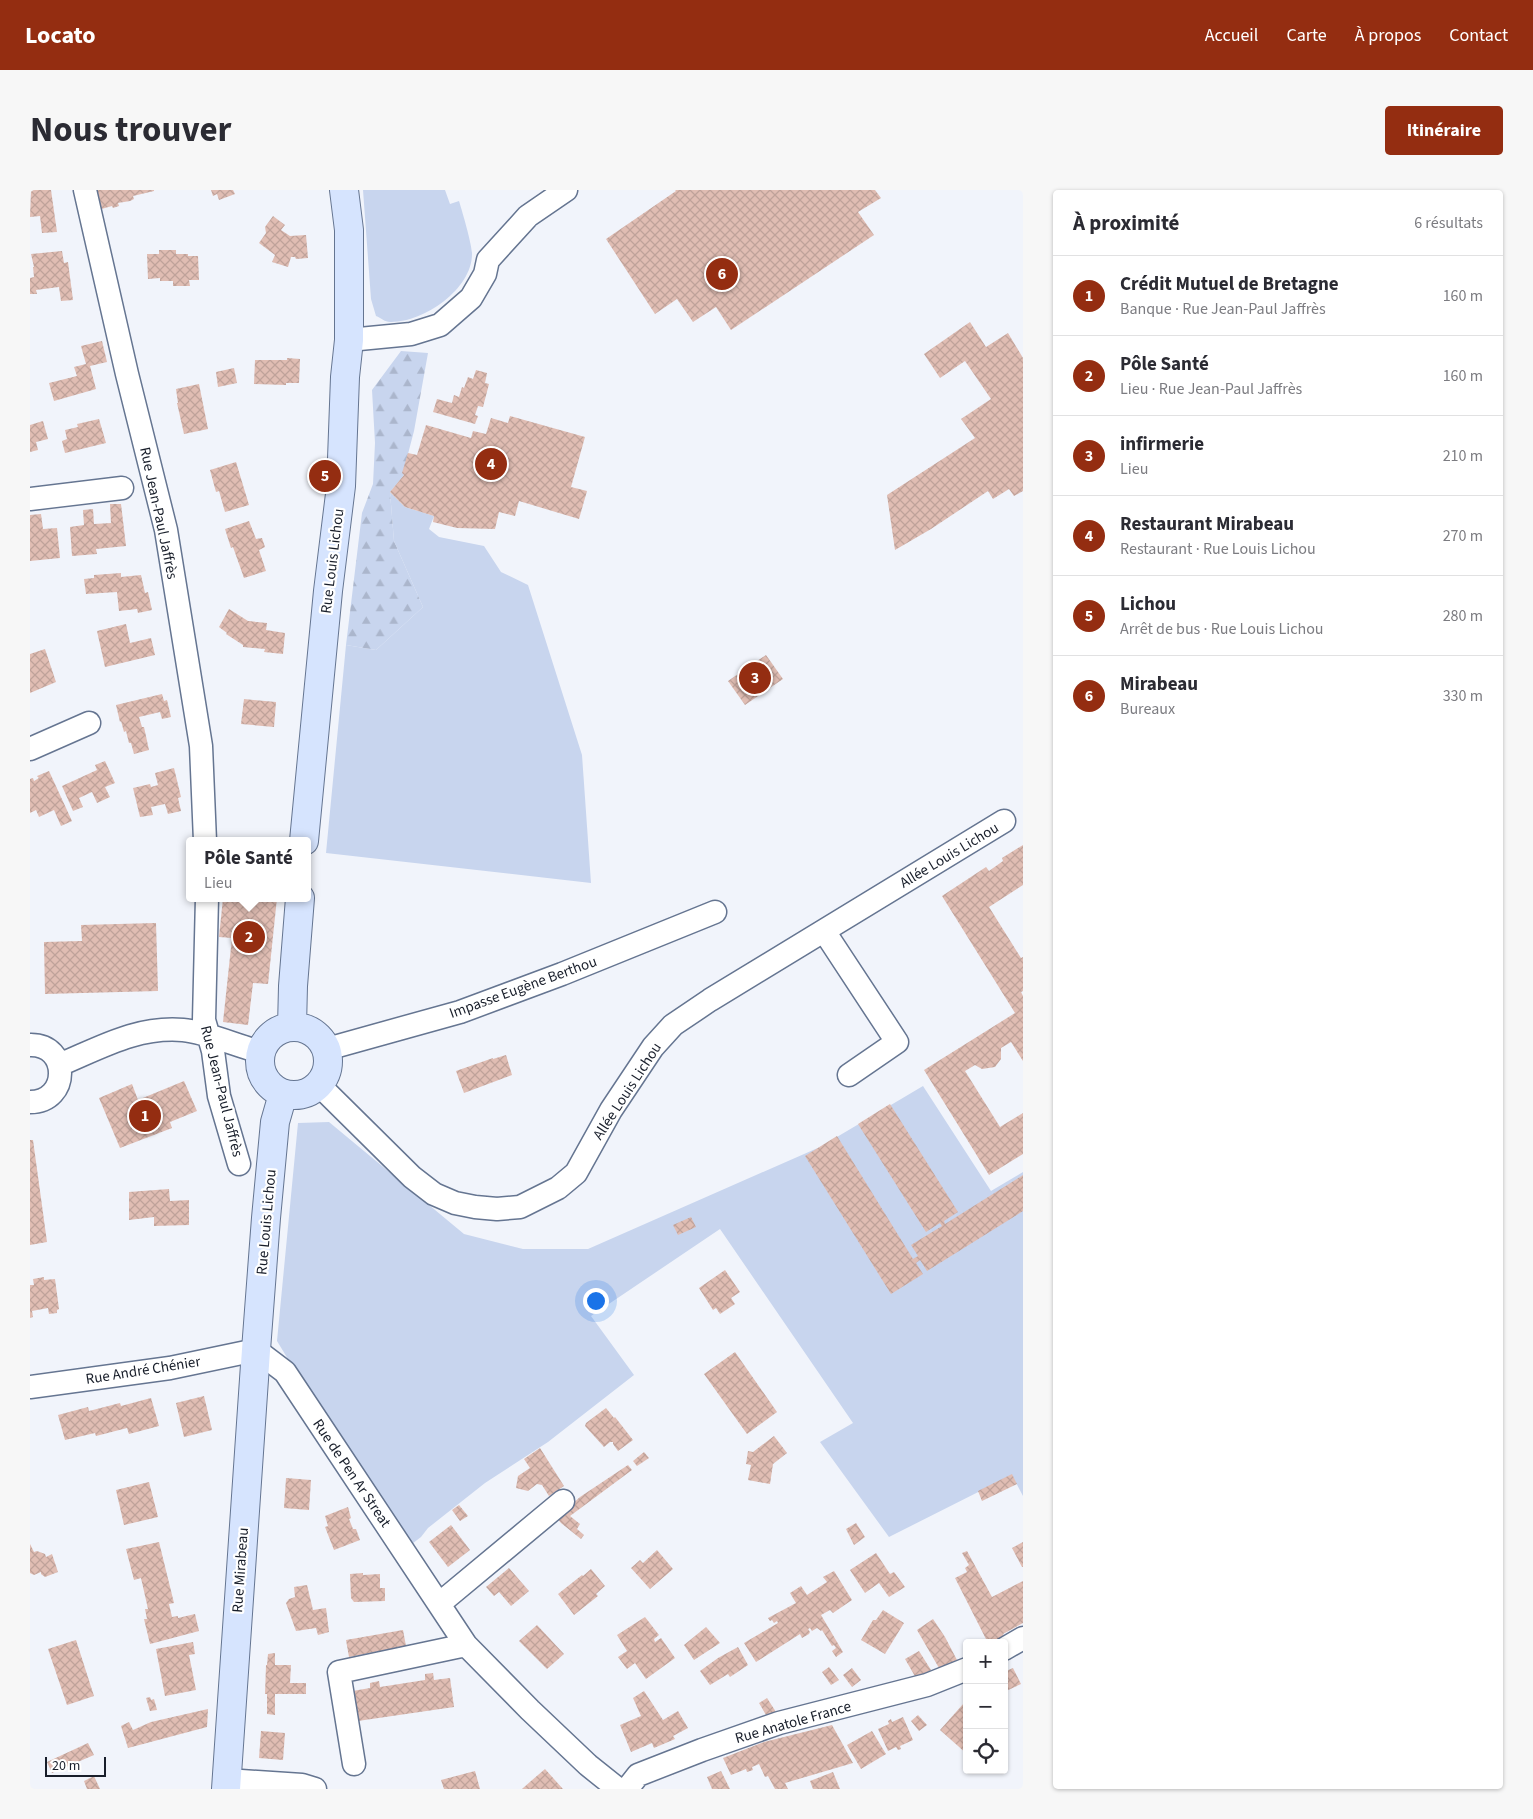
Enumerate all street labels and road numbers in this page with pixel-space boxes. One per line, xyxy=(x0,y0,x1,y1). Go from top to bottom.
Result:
street label: Rue Jean-Paul Jaffrès xyxy=(134,445,183,581)
street label: Rue Louis Lichou xyxy=(316,507,349,615)
street label: Allée Louis Lichou xyxy=(896,818,1003,893)
street label: Impasse Eugène Berthou xyxy=(446,951,600,1024)
street label: Rue Jean-Paul Jaffrès xyxy=(195,1023,248,1159)
street label: Allée Louis Lichou xyxy=(588,1038,667,1144)
street label: Rue Louis Lichou xyxy=(251,1168,282,1276)
street label: Rue André Chénier xyxy=(84,1351,203,1390)
street label: Rue de Pen Ar Streat xyxy=(308,1415,396,1532)
street label: Rue Mirabeau xyxy=(227,1527,254,1613)
street label: Rue Anatole France xyxy=(733,1696,854,1749)

